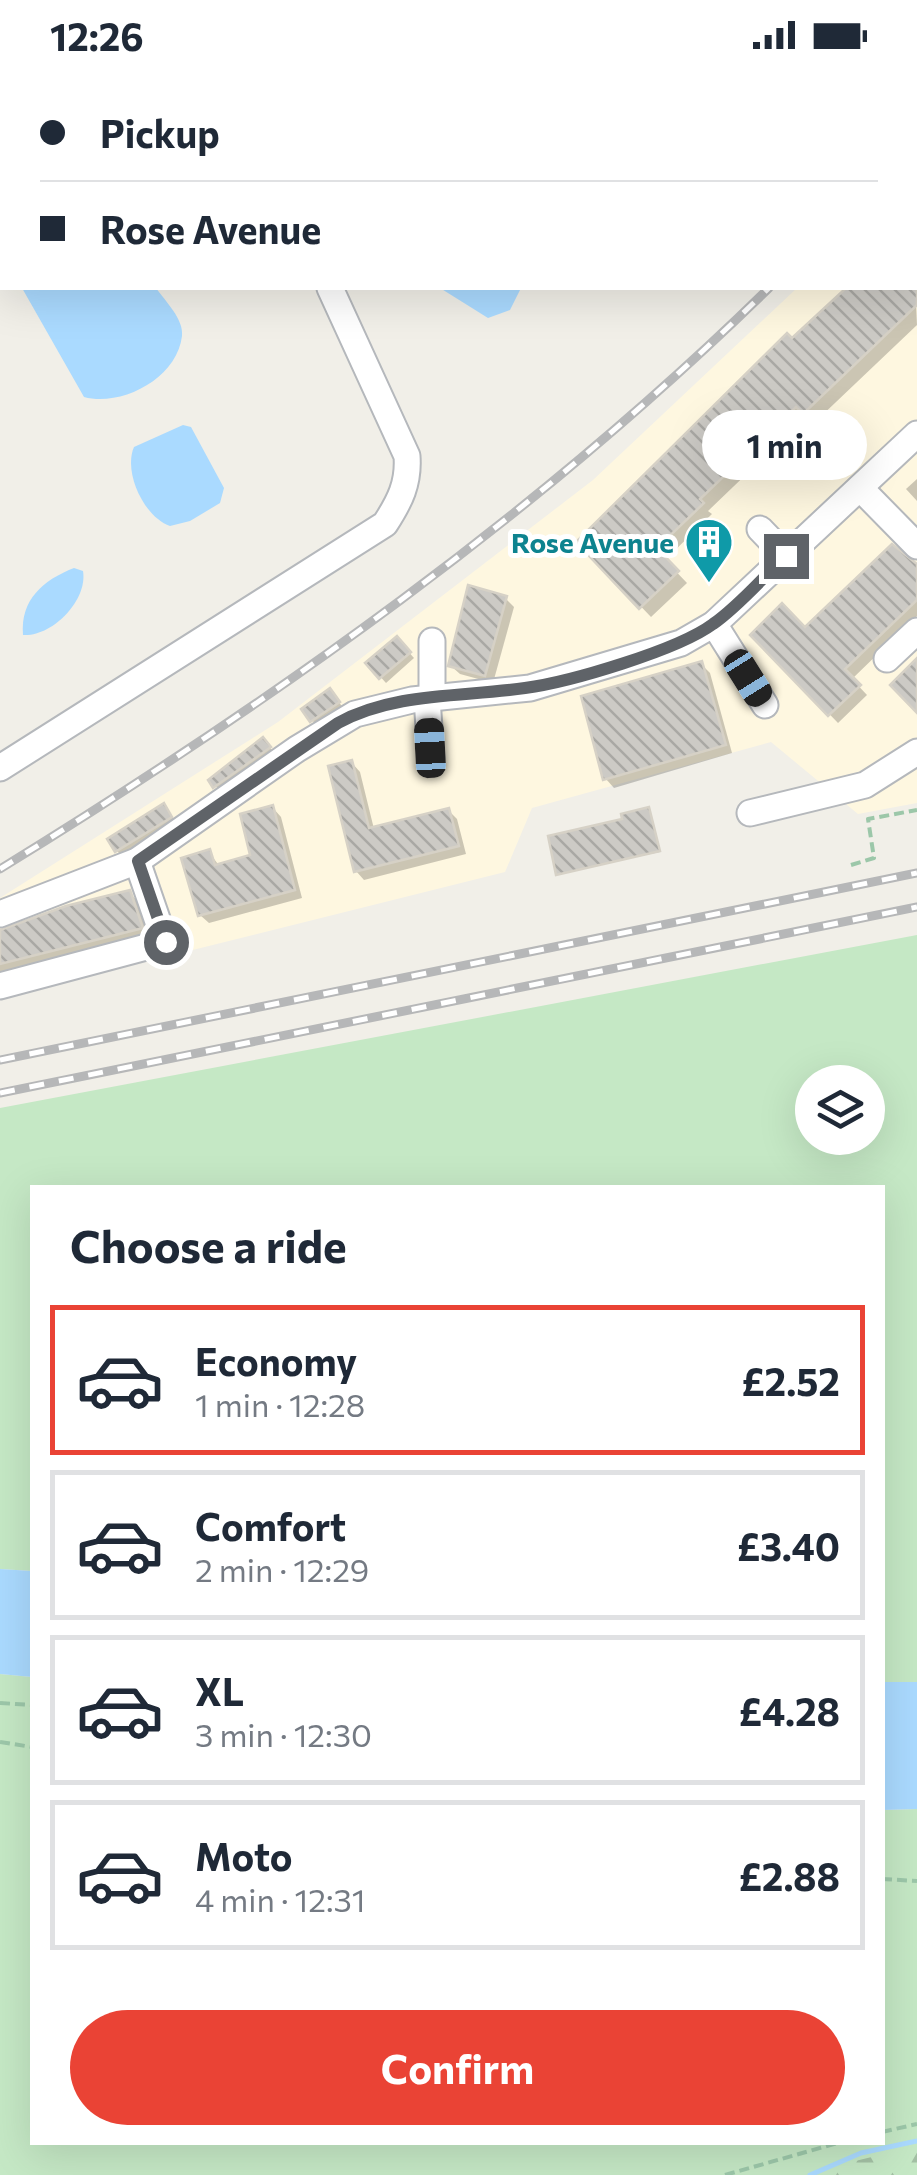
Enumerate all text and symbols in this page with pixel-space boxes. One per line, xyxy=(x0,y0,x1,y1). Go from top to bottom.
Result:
text: 12:26 xyxy=(50,12,144,59)
text: Pickup xyxy=(100,109,220,156)
text: Rose Avenue xyxy=(100,205,321,252)
callout: 1 min xyxy=(704,411,868,481)
text: 1 min xyxy=(747,425,822,465)
building icon: Rose Avenue xyxy=(683,516,735,584)
place label: Rose Avenue xyxy=(511,525,674,559)
route end xyxy=(764,534,809,579)
car xyxy=(719,645,777,711)
car xyxy=(413,717,447,779)
route start xyxy=(144,920,189,965)
map controls xyxy=(795,1065,885,1155)
button: layers xyxy=(795,1065,885,1155)
text: Choose a ride xyxy=(70,1217,347,1272)
icon: car xyxy=(75,1335,165,1425)
text: Economy xyxy=(195,1337,357,1384)
text: £2.52 xyxy=(742,1357,840,1404)
text: 1 min · 12:28 xyxy=(195,1384,365,1424)
icon: car xyxy=(75,1500,165,1590)
text: Comfort xyxy=(195,1502,346,1549)
text: £3.40 xyxy=(737,1522,840,1569)
text: 2 min · 12:29 xyxy=(195,1549,369,1589)
icon: car xyxy=(75,1665,165,1755)
text: XL xyxy=(195,1667,244,1714)
text: £4.28 xyxy=(739,1687,840,1734)
text: 3 min · 12:30 xyxy=(195,1714,372,1754)
icon: car xyxy=(75,1830,165,1920)
text: Moto xyxy=(195,1832,293,1879)
text: £2.88 xyxy=(739,1852,840,1899)
text: 4 min · 12:31 xyxy=(195,1879,366,1919)
button: Confirm xyxy=(70,2010,845,2125)

